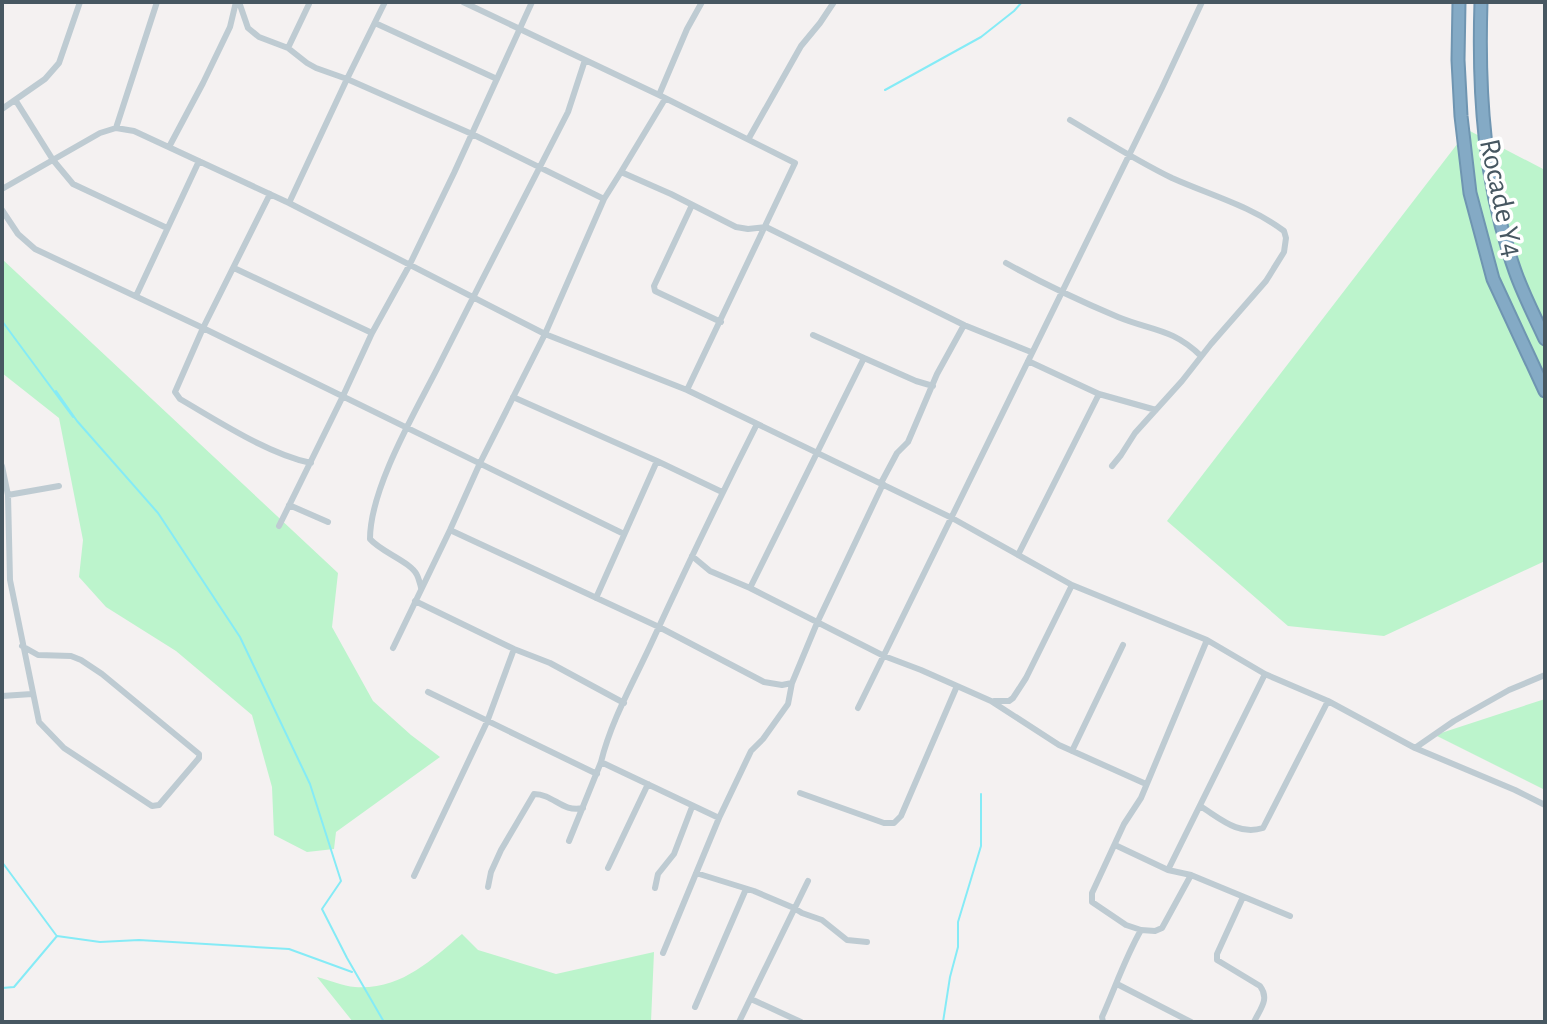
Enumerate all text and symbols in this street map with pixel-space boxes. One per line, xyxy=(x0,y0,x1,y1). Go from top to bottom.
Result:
street label: Rocade Y4 xyxy=(1474,136,1528,260)

